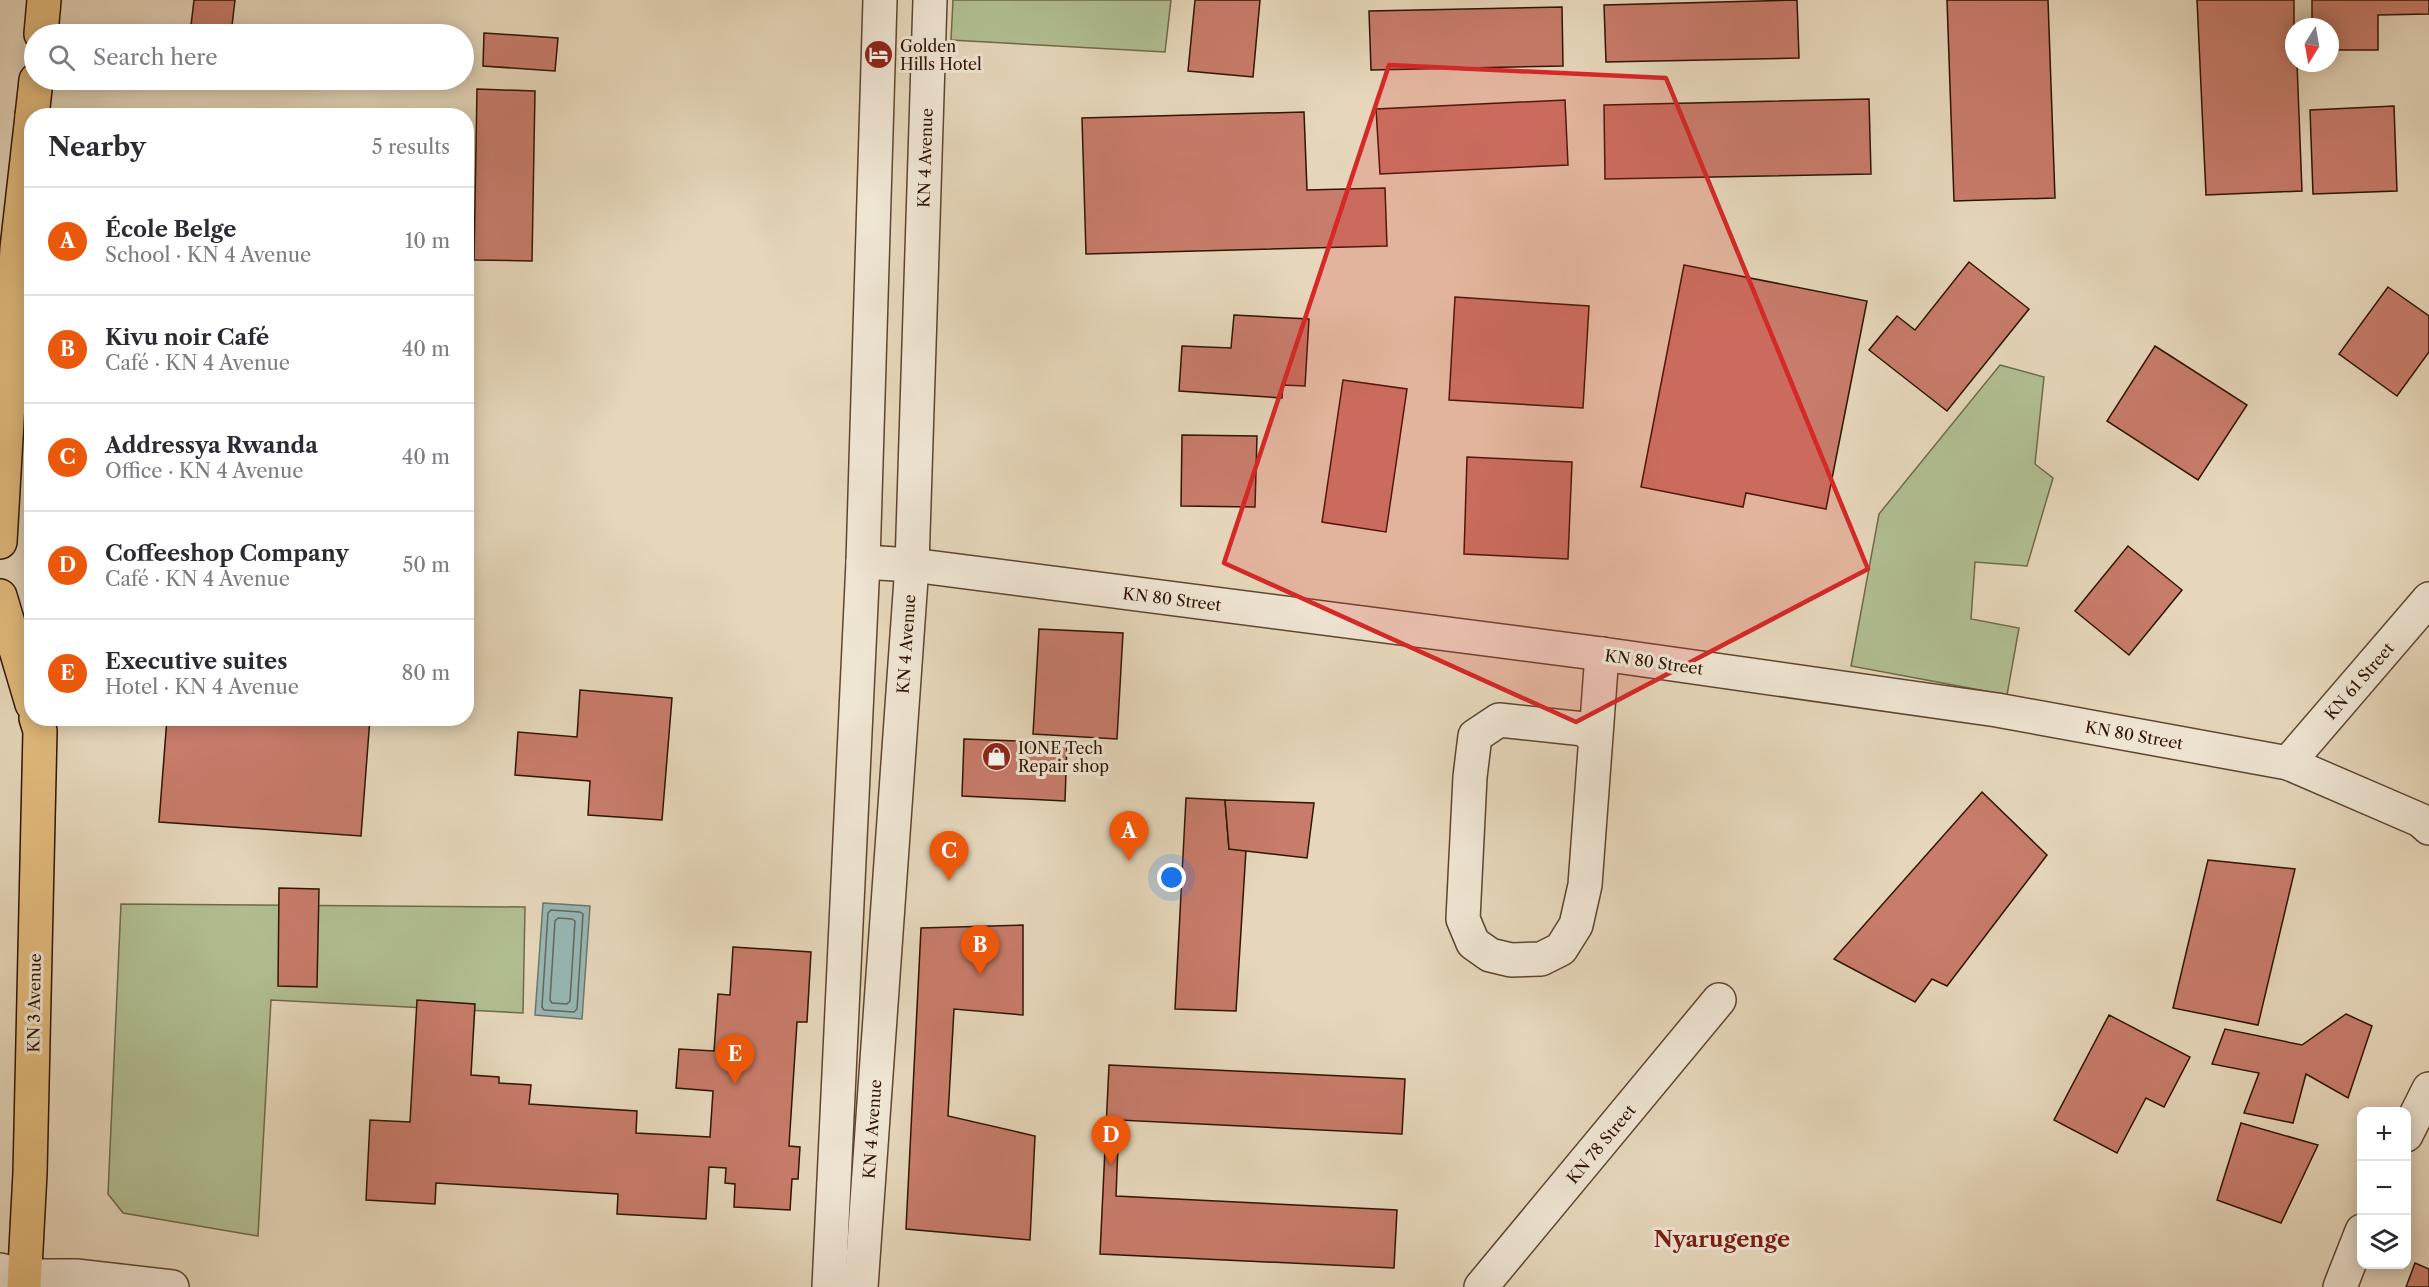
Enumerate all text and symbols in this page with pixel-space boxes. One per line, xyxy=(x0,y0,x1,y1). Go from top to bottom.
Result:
north arrow xyxy=(2285,18,2339,72)
search box xyxy=(24,24,474,90)
place label: Golden Hills Hotel xyxy=(900,36,982,74)
hotel icon: Golden Hills Hotel xyxy=(863,39,895,71)
icon: search xyxy=(45,41,78,74)
text: Search here xyxy=(93,44,218,71)
street label: KN 4 Avenue xyxy=(913,108,937,208)
text: Nearby xyxy=(48,131,146,163)
text: 5 results xyxy=(372,135,450,159)
text: École Belge xyxy=(105,216,236,243)
text: A xyxy=(60,229,75,253)
text: 10 m xyxy=(405,229,450,253)
text: School · KN 4 Avenue xyxy=(105,243,311,267)
text: Kivu noir Café xyxy=(105,324,269,351)
text: B xyxy=(60,337,75,361)
text: 40 m xyxy=(402,337,450,361)
text: Café · KN 4 Avenue xyxy=(105,351,290,375)
text: Addressya Rwanda xyxy=(105,432,318,459)
text: C xyxy=(59,445,76,469)
text: 40 m xyxy=(402,445,450,469)
text: Office · KN 4 Avenue xyxy=(105,459,303,483)
text: Coffeeshop Company xyxy=(105,540,349,567)
text: D xyxy=(59,553,76,577)
text: 50 m xyxy=(403,553,450,577)
text: Café · KN 4 Avenue xyxy=(105,567,290,591)
street label: KN 80 Street xyxy=(1122,583,1223,615)
street label: KN 4 Avenue xyxy=(893,594,919,694)
street label: KN 61 Street xyxy=(2320,638,2398,724)
street label: KN 80 Street xyxy=(1604,645,1705,679)
text: Executive suites xyxy=(105,648,287,675)
text: E xyxy=(60,661,75,685)
text: 80 m xyxy=(402,661,450,685)
text: Hotel · KN 4 Avenue xyxy=(105,675,299,699)
street label: KN 80 Street xyxy=(2083,717,2185,754)
place label: IONE Tech Repair shop xyxy=(1018,738,1109,776)
shop icon: IONE Tech Repair shop xyxy=(981,741,1013,773)
pin: A xyxy=(1110,812,1148,861)
pin: C xyxy=(930,832,968,881)
your location xyxy=(1157,863,1186,892)
pin: B xyxy=(960,926,1000,975)
street label: KN 3 Avenue xyxy=(23,953,45,1053)
pin: E xyxy=(716,1034,754,1084)
street label: KN 4 Avenue xyxy=(859,1079,885,1179)
street label: KN 78 Street xyxy=(1562,1100,1640,1188)
map controls xyxy=(2357,1107,2411,1269)
button: + xyxy=(2357,1107,2411,1161)
pin: D xyxy=(1092,1116,1130,1165)
button: − xyxy=(2357,1161,2411,1215)
button: layers xyxy=(2357,1215,2411,1269)
district label: Nyarugenge xyxy=(1654,1226,1790,1253)

